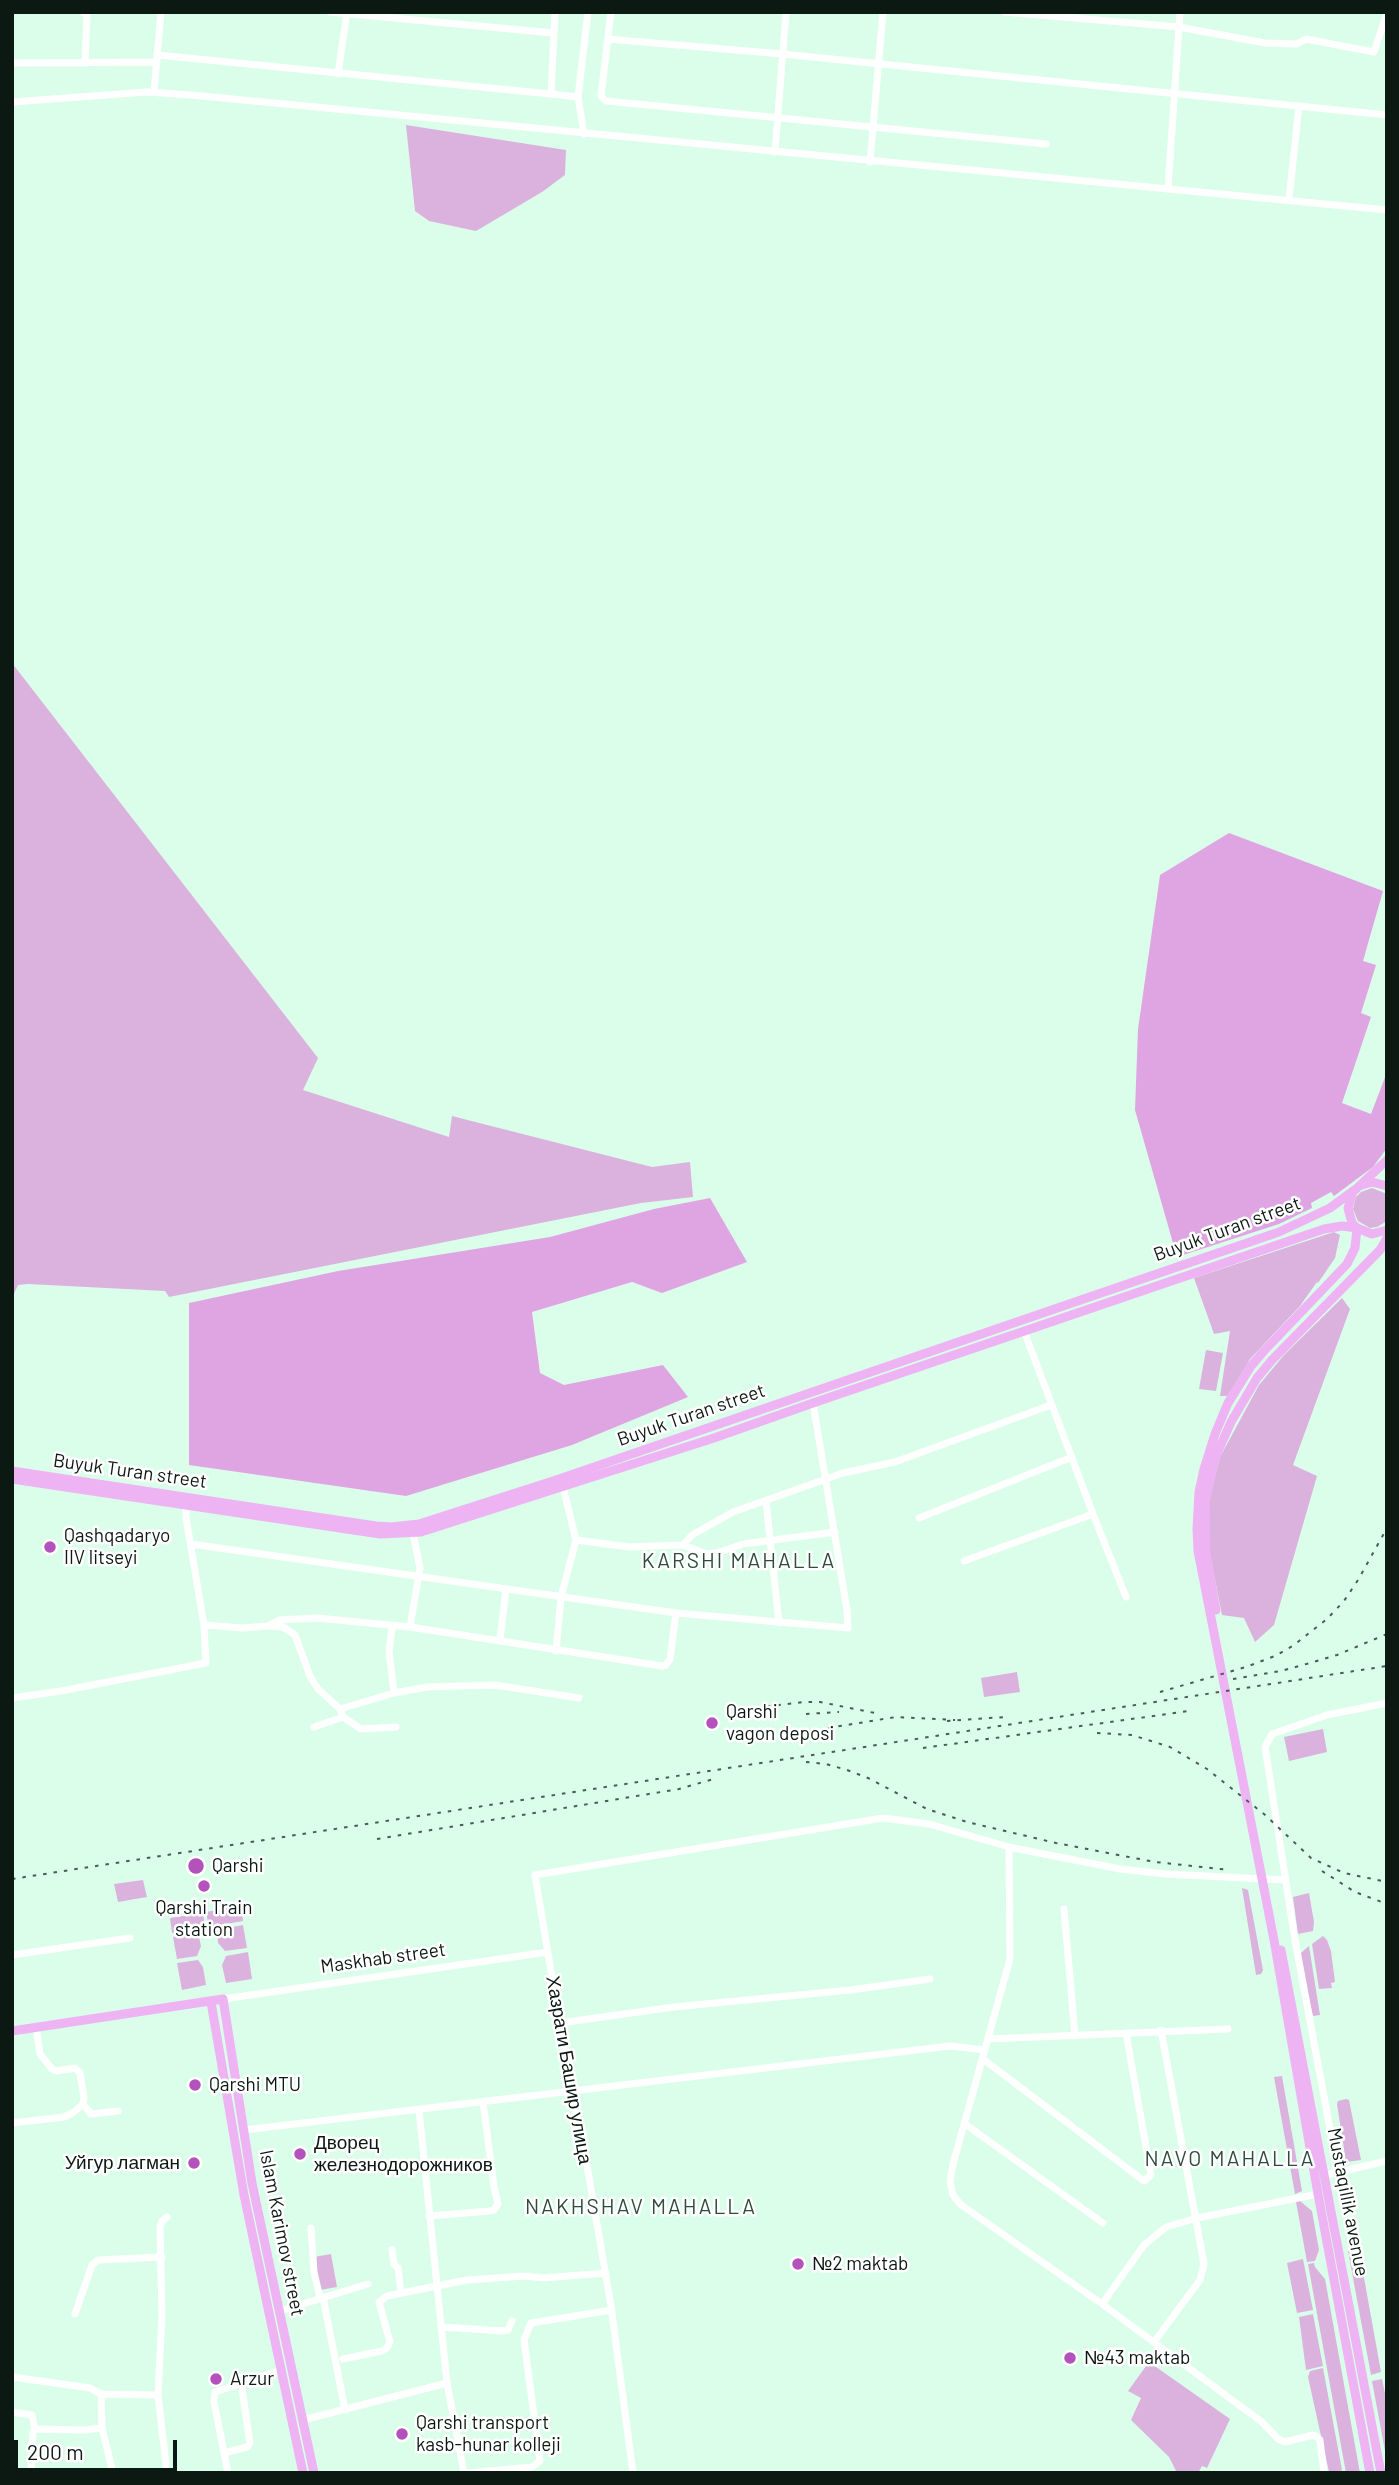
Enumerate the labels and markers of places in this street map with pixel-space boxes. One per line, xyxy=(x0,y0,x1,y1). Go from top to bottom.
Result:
place label: Qashqadaryo IIV litseyi xyxy=(64,1525,170,1569)
marker: Qashqadaryo IIV litseyi xyxy=(42,1539,58,1555)
place label: Qarshi vagon deposi xyxy=(726,1701,834,1745)
marker: Qarshi vagon deposi xyxy=(704,1715,720,1731)
place label: Qarshi xyxy=(212,1855,264,1877)
marker: Qarshi xyxy=(186,1856,206,1876)
marker: Qarshi Train station xyxy=(196,1878,212,1894)
place label: Qarshi Train station xyxy=(156,1897,252,1941)
place label: Qarshi MTU xyxy=(209,2074,301,2096)
marker: Qarshi MTU xyxy=(187,2077,203,2093)
place label: Дворец железнодорожников xyxy=(314,2132,493,2176)
marker: Дворец железнодорожников xyxy=(292,2146,308,2162)
place label: Уйгур лагман xyxy=(65,2152,180,2174)
marker: Уйгур лагман xyxy=(186,2155,202,2171)
place label: №2 maktab xyxy=(812,2253,908,2275)
marker: №2 maktab xyxy=(790,2256,806,2272)
place label: №43 maktab xyxy=(1084,2347,1190,2369)
marker: №43 maktab xyxy=(1062,2350,1078,2366)
place label: Arzur xyxy=(230,2368,274,2390)
marker: Arzur xyxy=(208,2371,224,2387)
place label: Qarshi transport kasb-hunar kolleji xyxy=(416,2412,561,2456)
marker: Qarshi transport kasb-hunar kolleji xyxy=(394,2426,410,2442)

